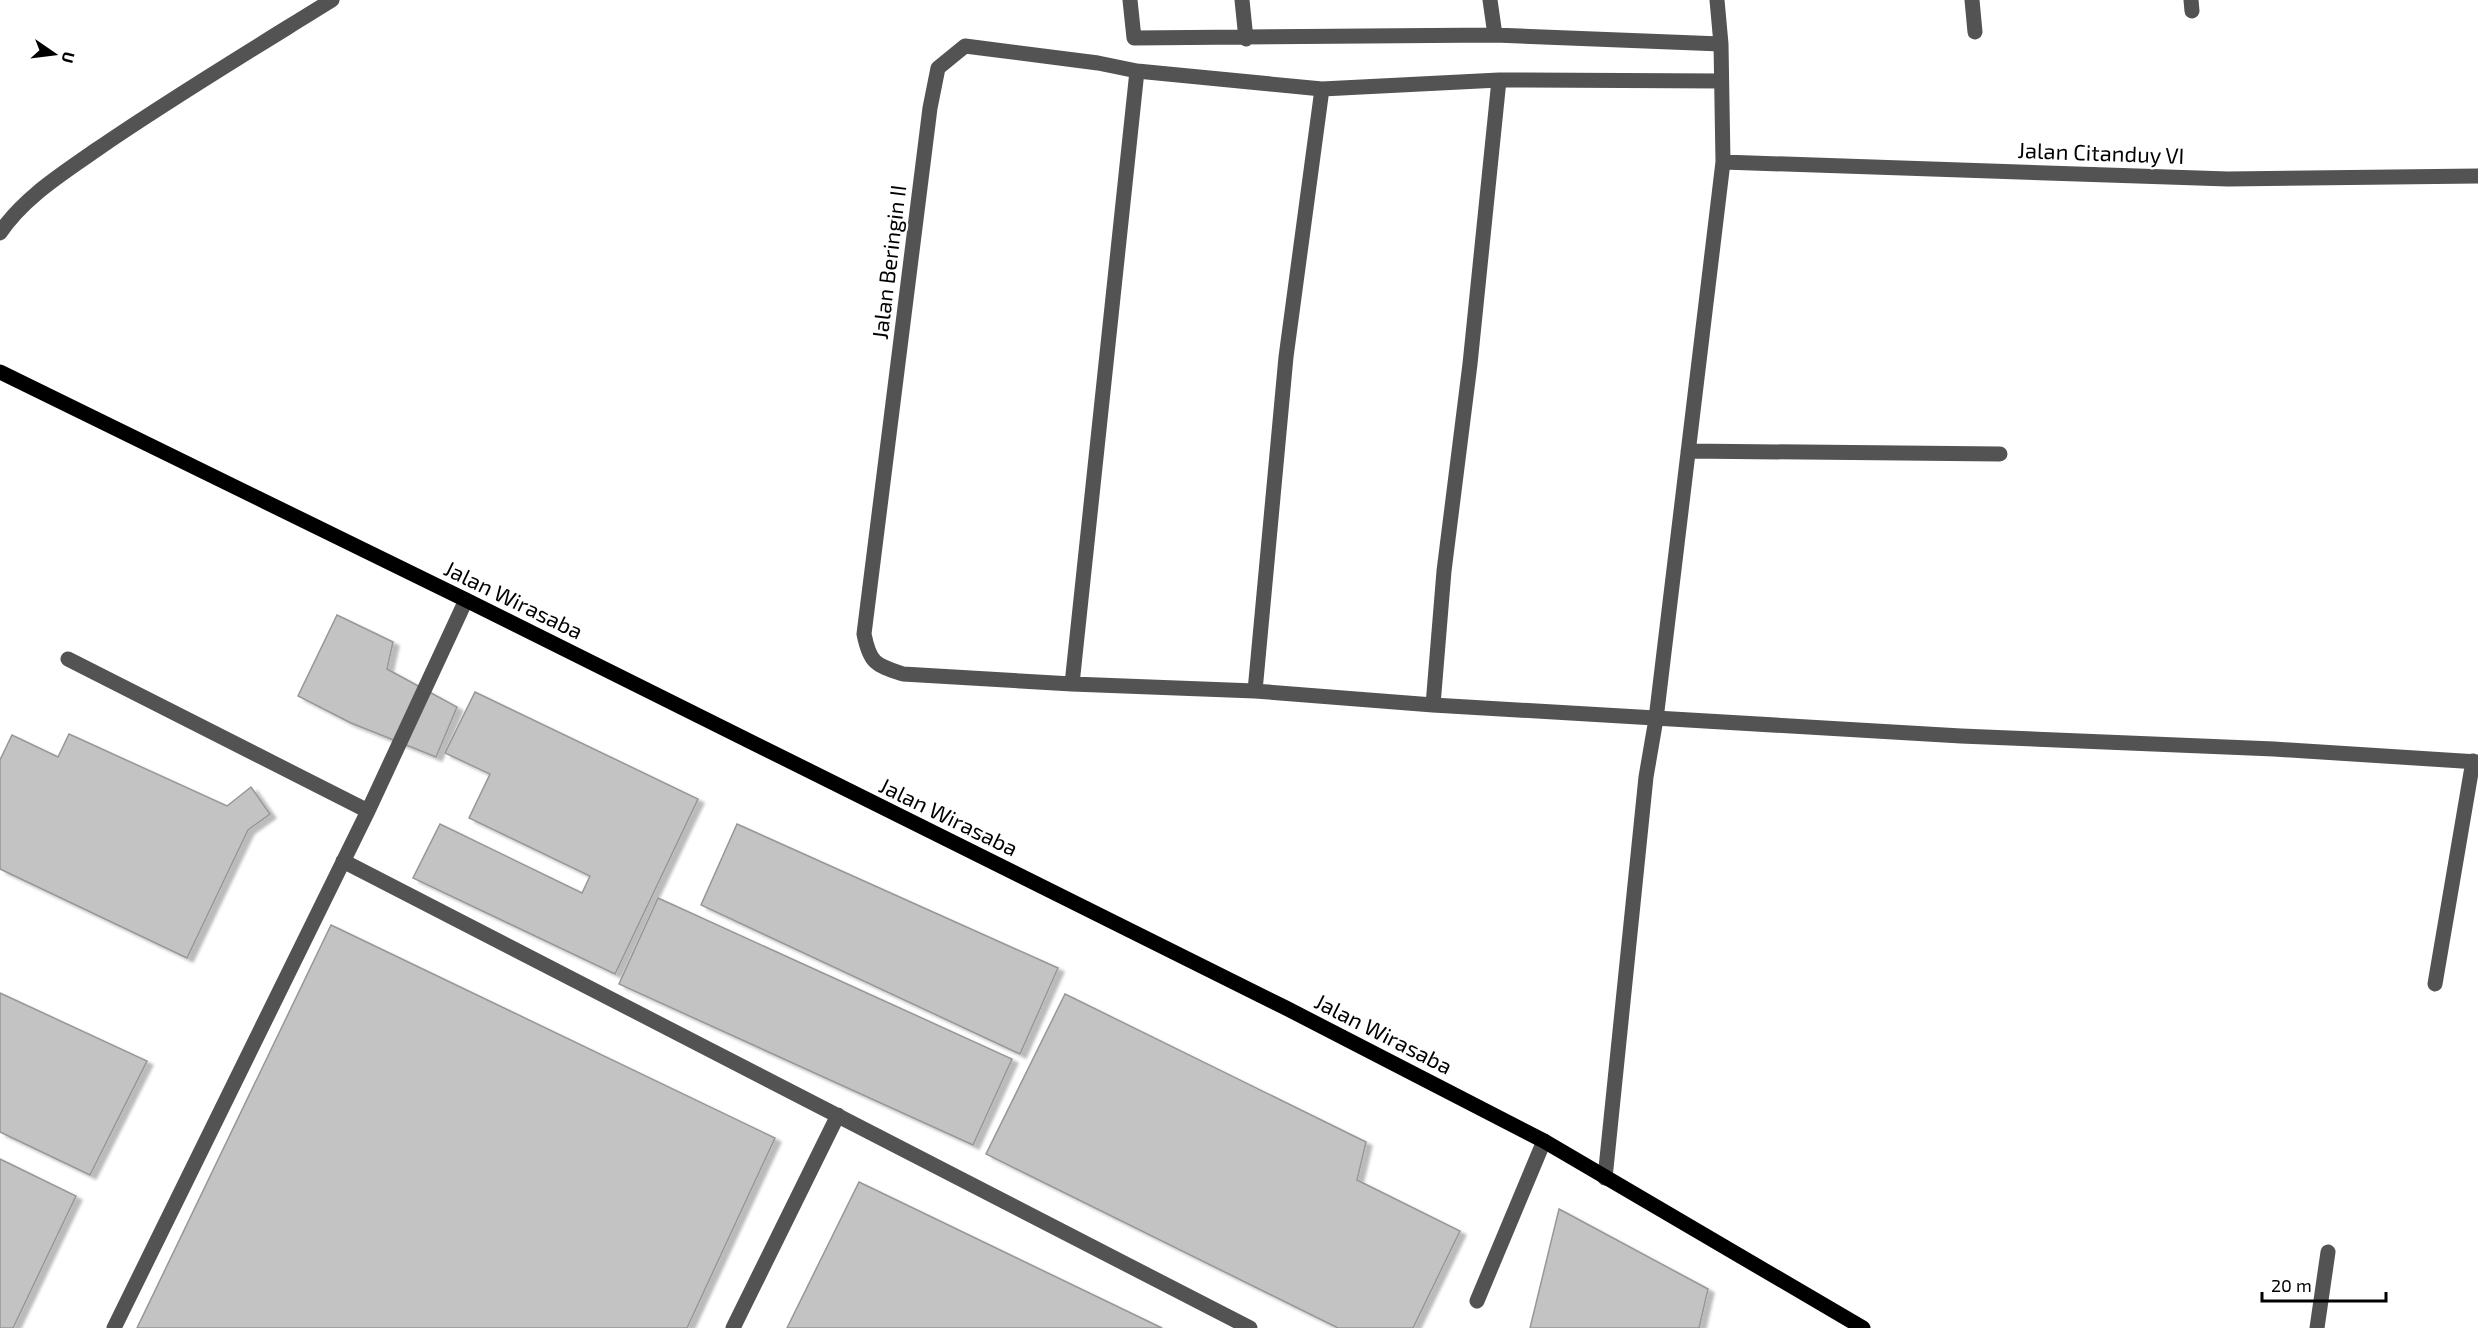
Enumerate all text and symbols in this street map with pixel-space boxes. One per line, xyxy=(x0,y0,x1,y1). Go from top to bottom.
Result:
north arrow xyxy=(24,24,84,84)
text: U xyxy=(58,50,80,65)
street label: Jalan Citanduy VI xyxy=(2017,136,2185,168)
street label: Jalan Beringin II xyxy=(866,183,910,341)
street label: Jalan Wirasaba xyxy=(441,554,587,644)
street label: Jalan Wirasaba xyxy=(876,771,1022,861)
street label: Jalan Wirasaba xyxy=(1311,987,1457,1079)
scale bar xyxy=(2262,1265,2386,1303)
text: 20 m xyxy=(2271,1274,2312,1296)

